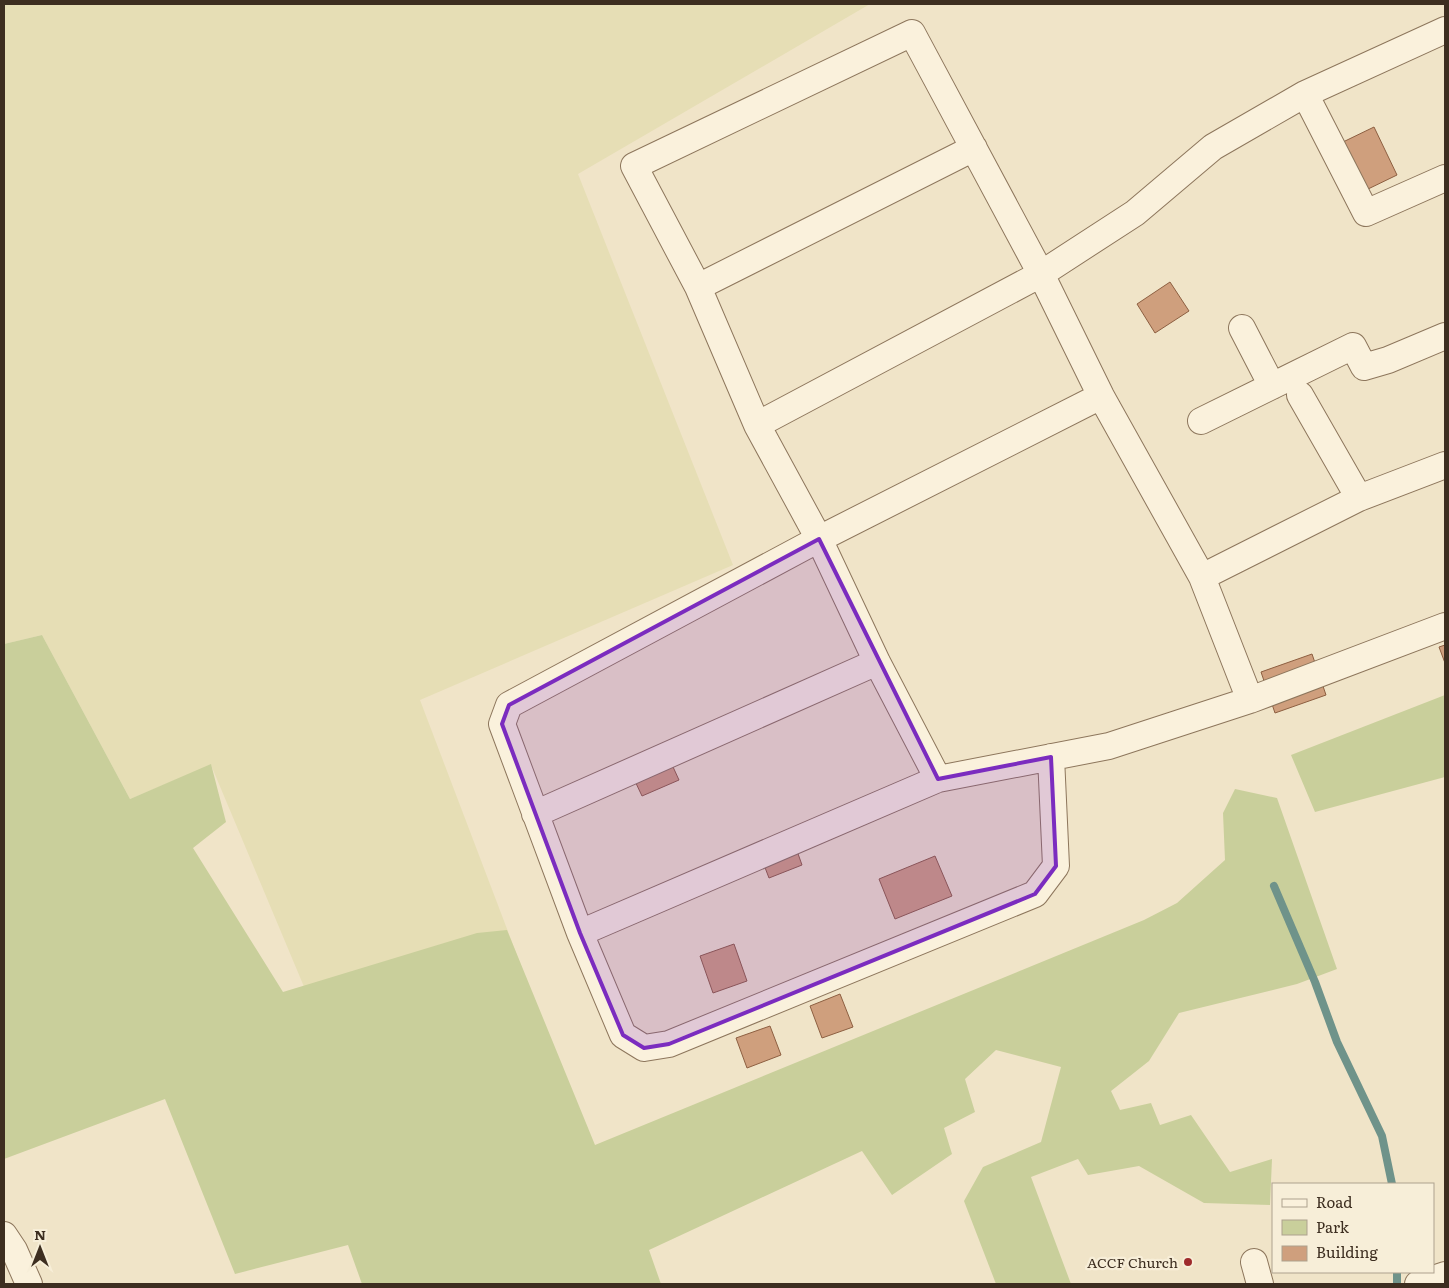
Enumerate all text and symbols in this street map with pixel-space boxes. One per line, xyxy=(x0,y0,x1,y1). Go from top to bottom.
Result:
legend xyxy=(1272,1183,1434,1273)
text: Road xyxy=(1316,1190,1352,1213)
text: Park xyxy=(1316,1215,1350,1238)
north arrow xyxy=(15,1223,65,1273)
text: N xyxy=(34,1224,46,1244)
text: Building xyxy=(1316,1240,1378,1263)
place label: ACCF Church xyxy=(1087,1252,1178,1272)
marker: ACCF Church xyxy=(1182,1256,1194,1268)

